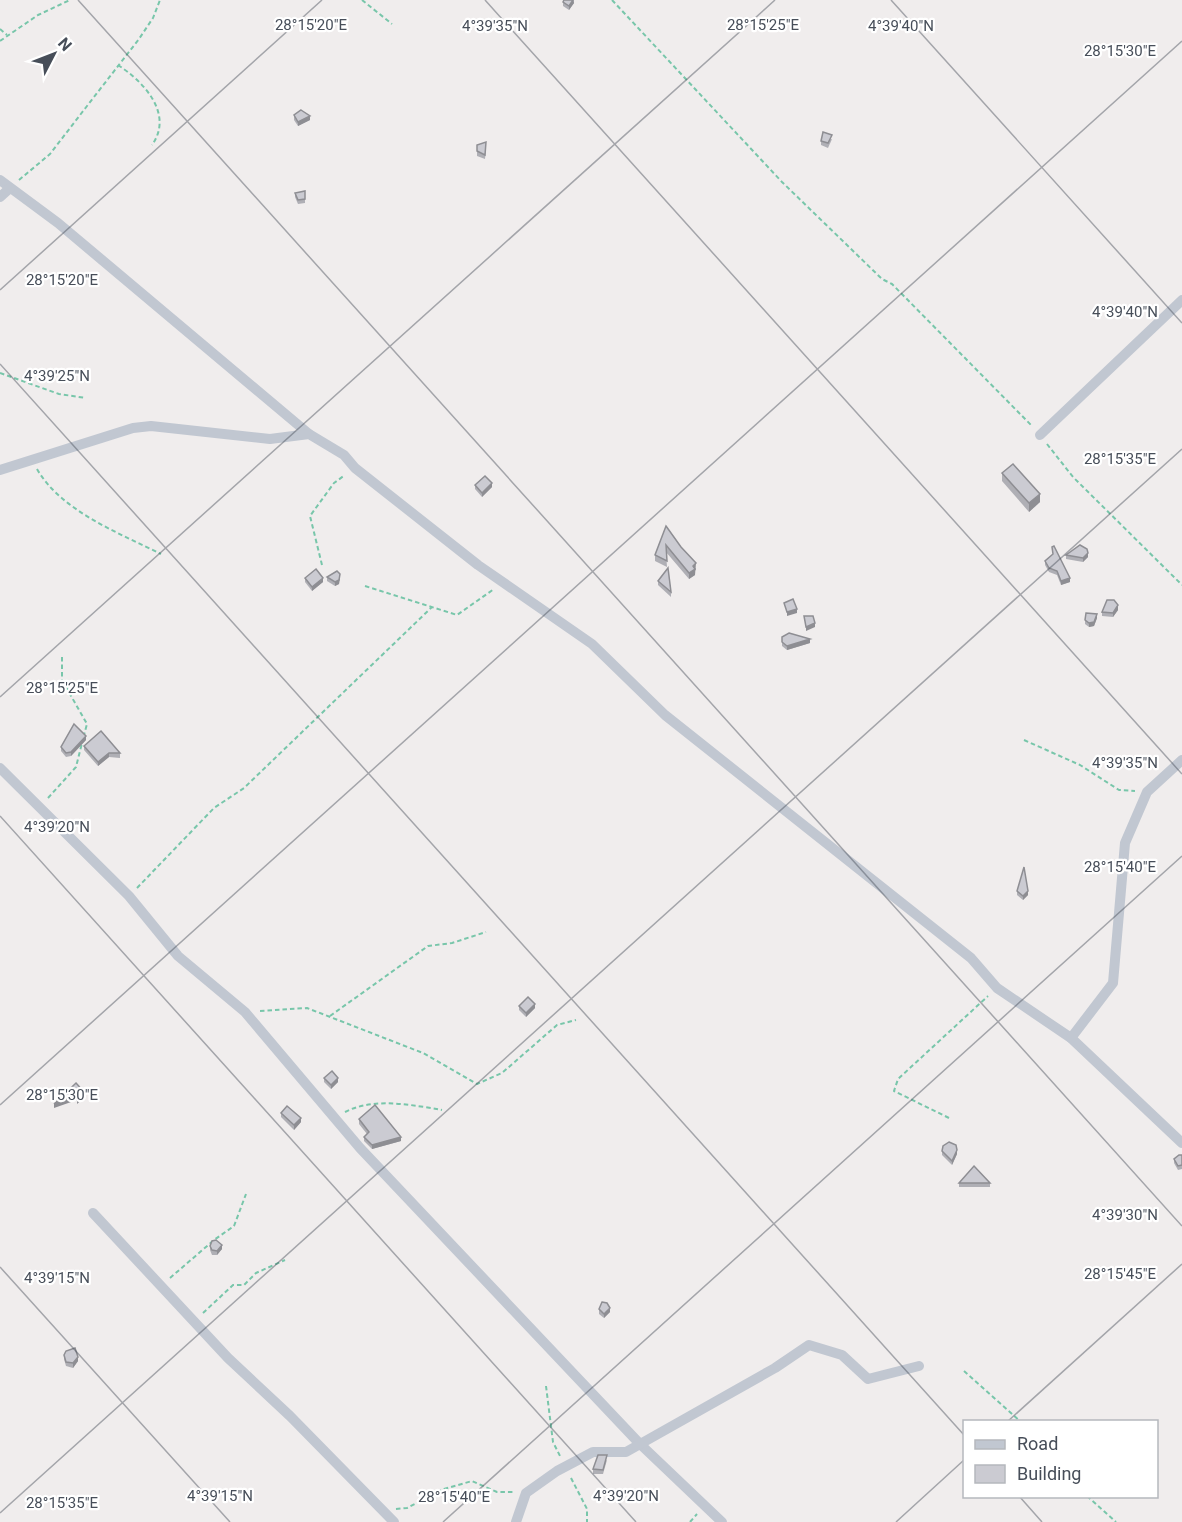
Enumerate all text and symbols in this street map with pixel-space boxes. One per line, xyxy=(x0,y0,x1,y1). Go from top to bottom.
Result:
text: 28°15'20"E xyxy=(275,16,348,34)
text: 28°15'25"E xyxy=(727,16,800,34)
text: 4°39'35"N xyxy=(462,17,528,35)
text: 4°39'40"N xyxy=(868,17,934,35)
north arrow xyxy=(24,24,84,84)
text: N xyxy=(54,34,76,55)
text: 28°15'30"E xyxy=(1084,42,1157,60)
text: 28°15'20"E xyxy=(26,271,99,289)
text: 4°39'40"N xyxy=(1092,303,1158,321)
text: 4°39'25"N xyxy=(24,367,90,385)
text: 28°15'35"E xyxy=(1084,450,1157,468)
text: 28°15'25"E xyxy=(26,679,99,697)
text: 4°39'35"N xyxy=(1092,754,1158,772)
text: 4°39'20"N xyxy=(24,818,90,836)
text: 28°15'40"E xyxy=(1084,858,1157,876)
text: 28°15'30"E xyxy=(26,1086,99,1104)
text: 4°39'30"N xyxy=(1092,1206,1158,1224)
text: 28°15'45"E xyxy=(1084,1265,1157,1283)
text: 4°39'15"N xyxy=(24,1269,90,1287)
legend xyxy=(963,1420,1158,1498)
text: Road xyxy=(1017,1433,1058,1454)
text: Building xyxy=(1017,1463,1081,1484)
text: 4°39'15"N xyxy=(187,1487,253,1505)
text: 4°39'20"N xyxy=(593,1487,659,1505)
text: 28°15'40"E xyxy=(418,1488,491,1506)
text: 28°15'35"E xyxy=(26,1494,99,1512)

